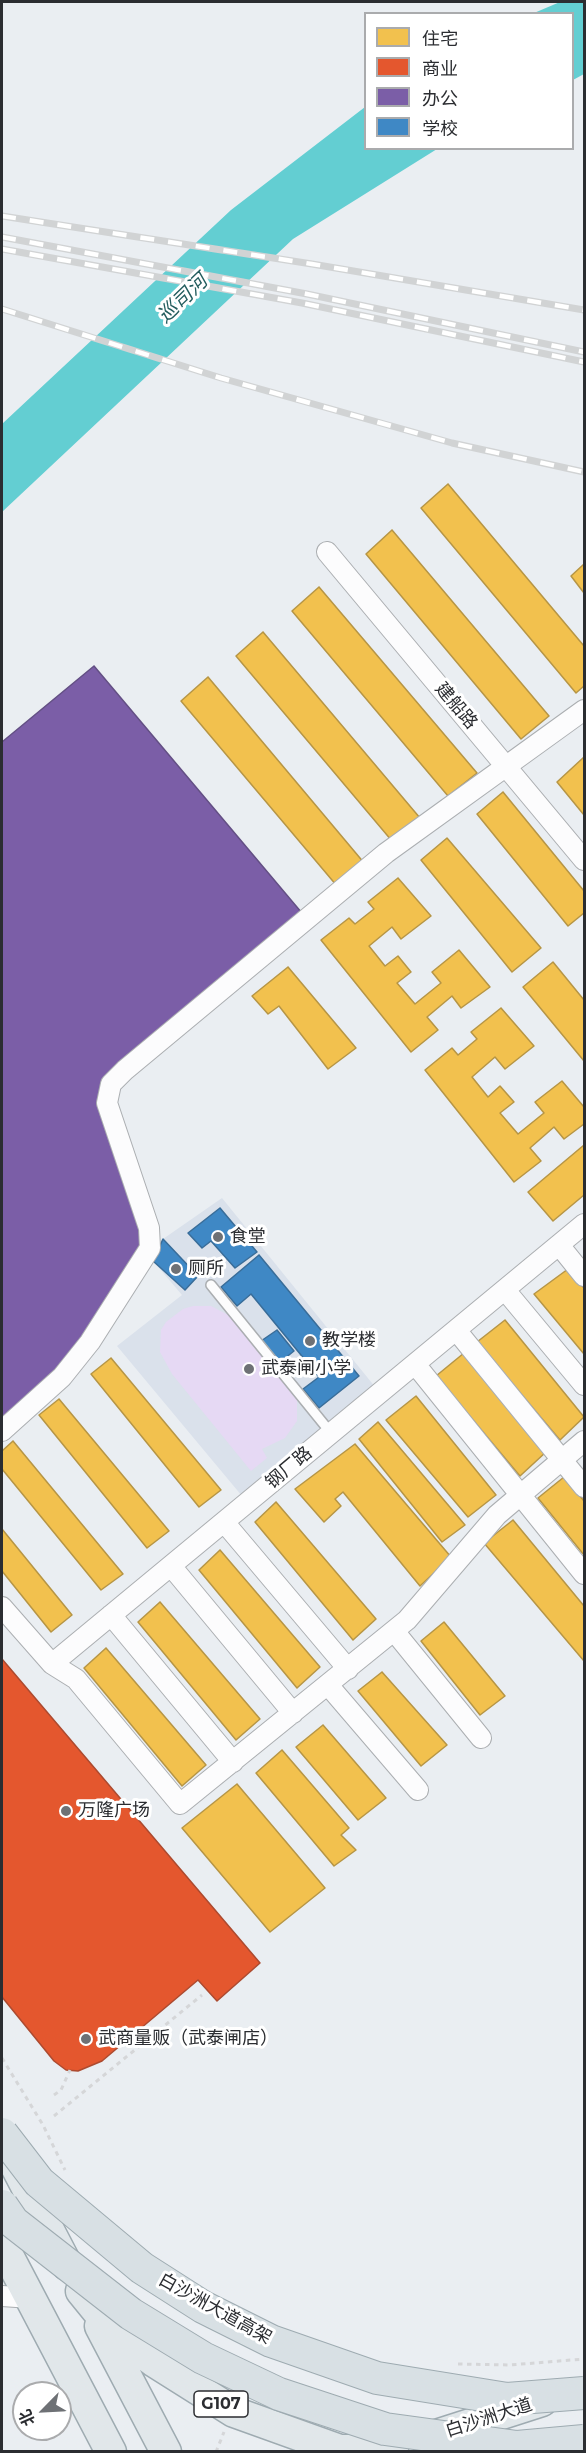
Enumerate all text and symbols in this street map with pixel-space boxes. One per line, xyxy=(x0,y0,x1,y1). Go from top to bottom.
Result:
legend xyxy=(364,12,574,150)
text: 住宅 xyxy=(422,28,458,50)
text: 商业 xyxy=(422,58,458,80)
text: 办公 xyxy=(422,88,458,110)
text: 学校 xyxy=(422,118,458,140)
water label: 巡司河 xyxy=(153,270,213,328)
street label: 建船路 xyxy=(430,678,482,734)
place label: 食堂 xyxy=(230,1226,266,1248)
marker: 食堂 xyxy=(211,1230,225,1244)
place label: 厕所 xyxy=(188,1258,224,1280)
marker: 厕所 xyxy=(169,1262,183,1276)
place label: 教学楼 xyxy=(322,1330,376,1352)
marker: 教学楼 xyxy=(303,1334,317,1348)
place label: 武泰闸小学 xyxy=(261,1358,351,1380)
marker: 武泰闸小学 xyxy=(242,1362,256,1376)
street label: 钢厂路 xyxy=(261,1442,317,1494)
place label: 万隆广场 xyxy=(78,1800,150,1822)
marker: 万隆广场 xyxy=(59,1804,73,1818)
place label: 武商量贩（武泰闸店） xyxy=(98,2028,278,2050)
marker: 武商量贩（武泰闸店） xyxy=(79,2032,93,2046)
street label: 白沙洲大道高架 xyxy=(155,2269,275,2349)
north arrow xyxy=(12,2381,72,2441)
road number: G107 xyxy=(194,2391,248,2417)
street label: 白沙洲大道 xyxy=(443,2394,535,2442)
text: 北 xyxy=(15,2407,39,2429)

